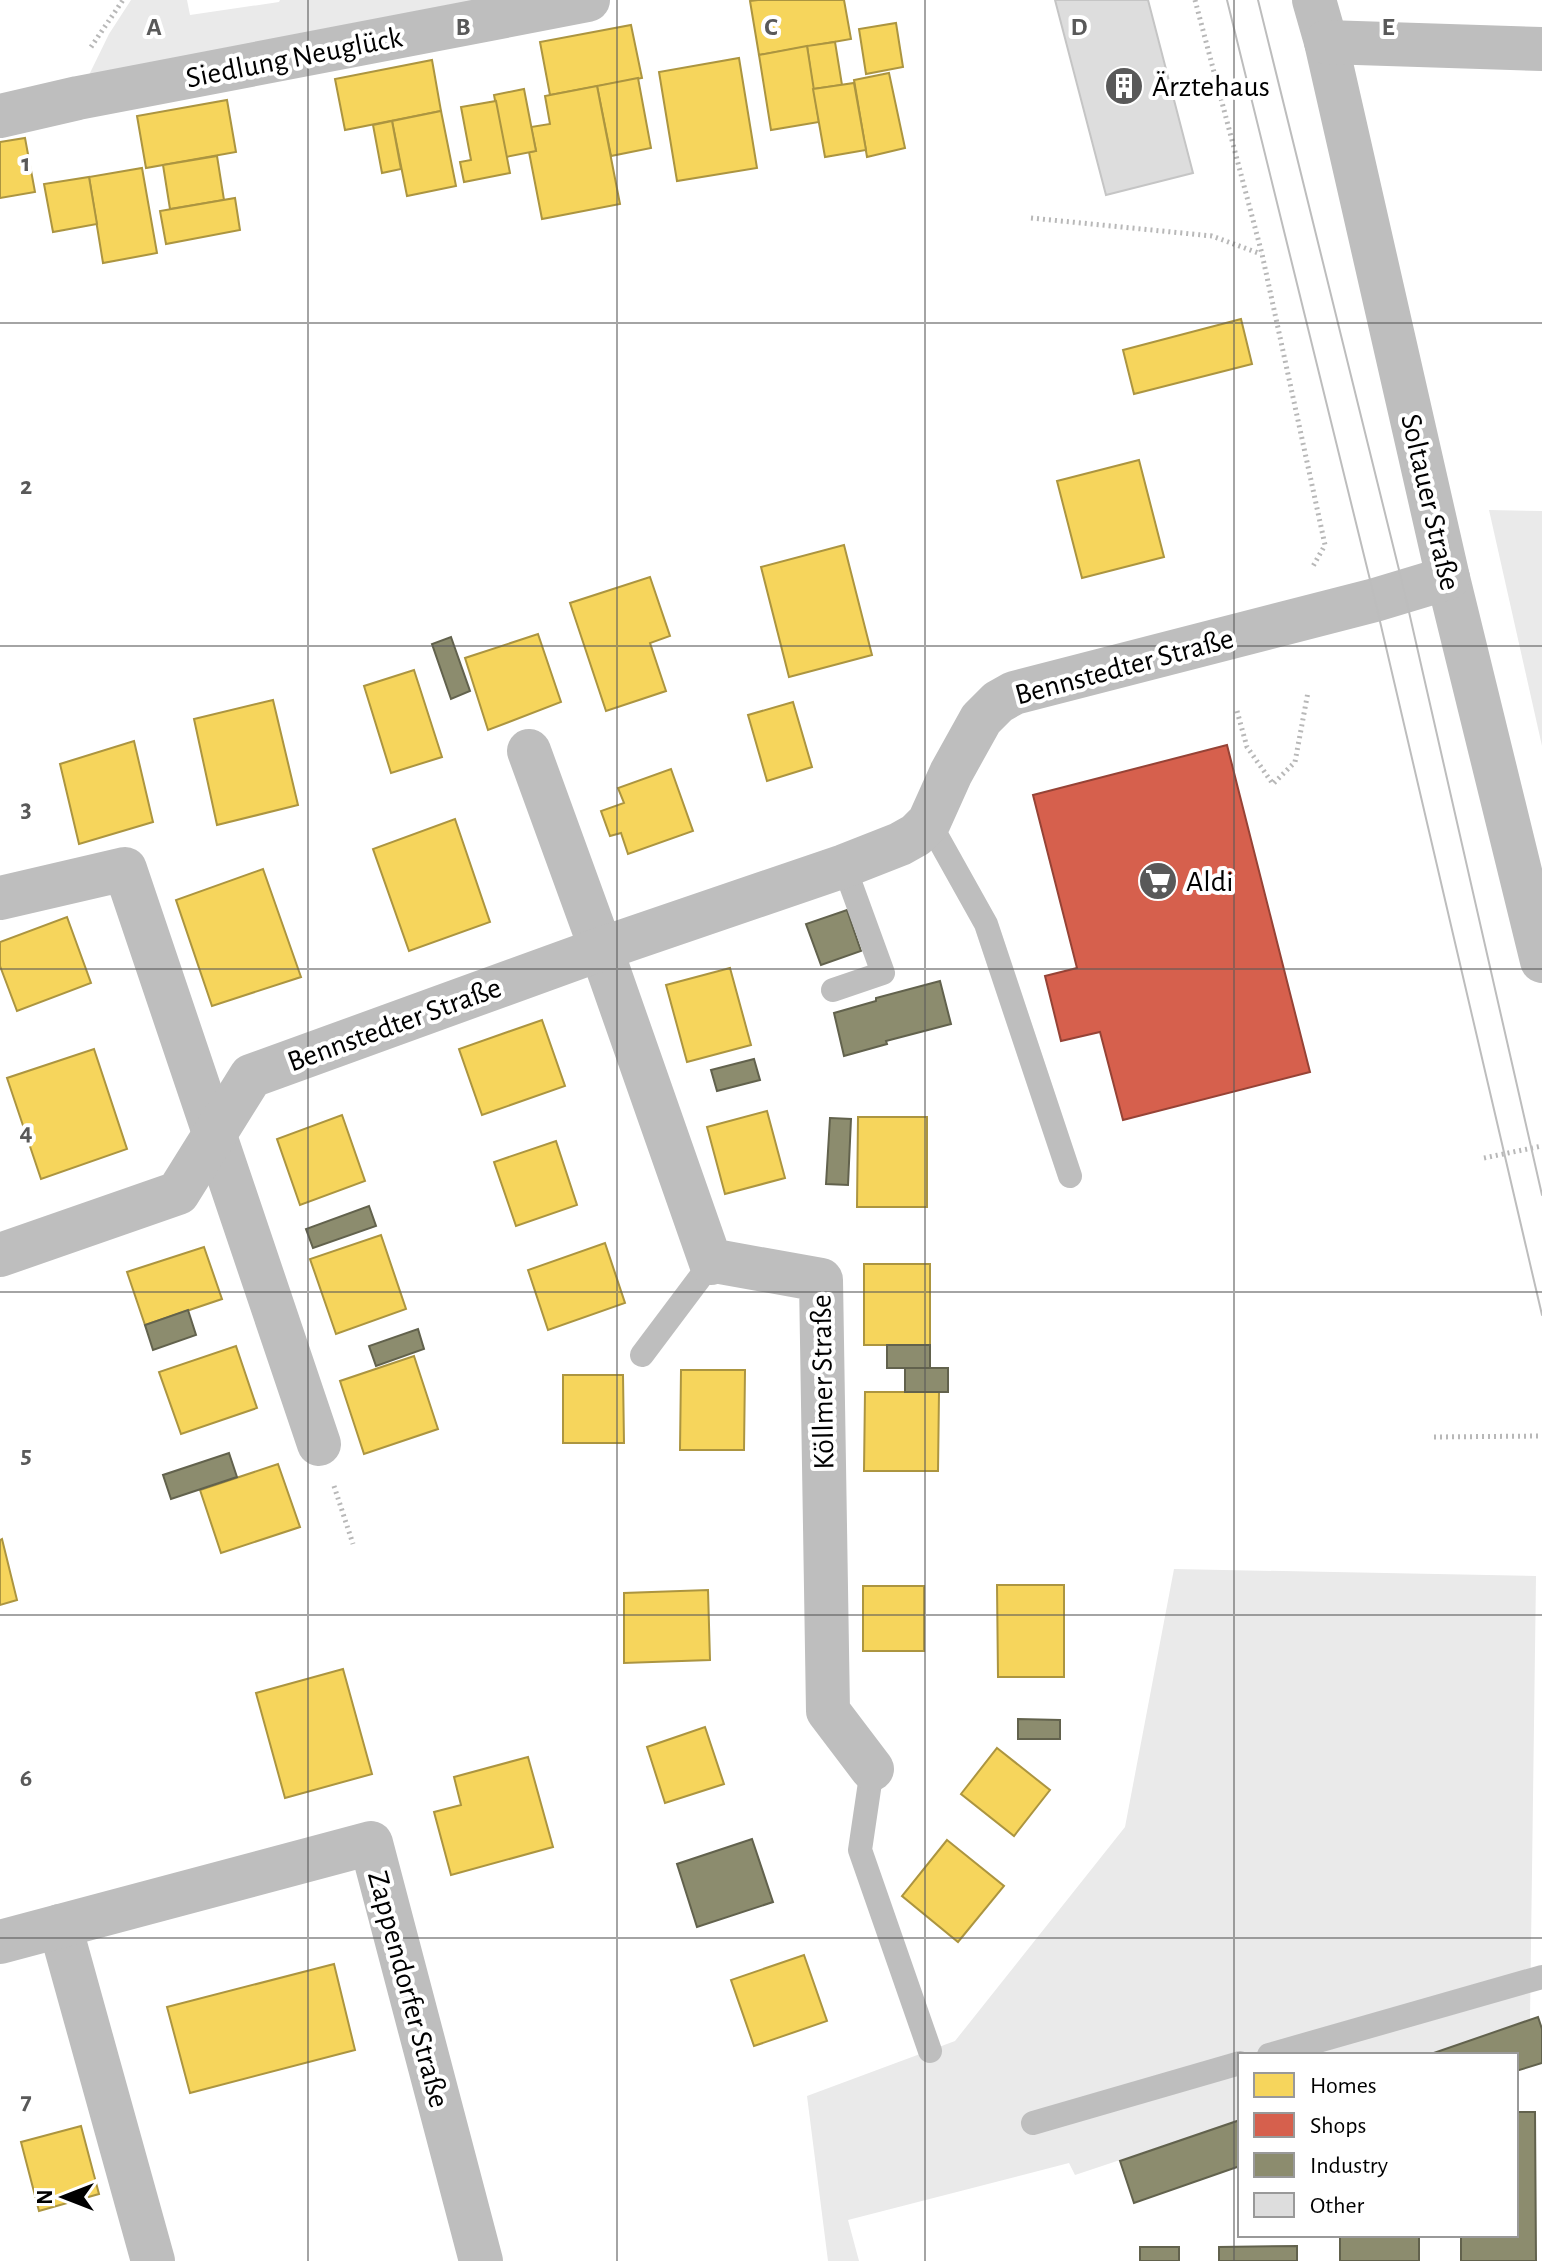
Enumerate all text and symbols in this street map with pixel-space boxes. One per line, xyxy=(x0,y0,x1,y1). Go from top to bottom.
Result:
text: A xyxy=(146,14,162,40)
text: B xyxy=(455,14,471,40)
text: C xyxy=(764,14,778,40)
text: D xyxy=(1070,14,1088,40)
text: E xyxy=(1381,14,1395,40)
street label: Siedlung Neuglück xyxy=(183,22,405,94)
building icon: Ärztehaus xyxy=(1103,65,1145,107)
place label: Ärztehaus xyxy=(1152,71,1270,102)
text: 1 xyxy=(21,150,31,176)
street label: Soltauer Straße xyxy=(1395,411,1465,593)
text: 2 xyxy=(20,473,32,499)
street label: Bennstedter Straße xyxy=(1012,623,1237,711)
text: 3 xyxy=(20,796,32,822)
supermarket icon: Aldi xyxy=(1137,860,1179,902)
place label: Aldi xyxy=(1186,867,1234,897)
street label: Bennstedter Straße xyxy=(284,972,505,1078)
text: 4 xyxy=(19,1119,33,1145)
street label: Köllmer Straße xyxy=(806,1294,840,1470)
text: 5 xyxy=(20,1442,32,1468)
text: 6 xyxy=(20,1765,32,1791)
street label: Zappendorfer Straße xyxy=(362,1868,454,2111)
legend xyxy=(1238,2053,1518,2237)
text: Homes xyxy=(1310,2074,1377,2098)
text: 7 xyxy=(20,2088,32,2114)
text: Shops xyxy=(1310,2114,1366,2138)
text: Industry xyxy=(1310,2154,1388,2178)
north arrow xyxy=(24,2157,104,2237)
text: N xyxy=(34,2189,56,2205)
text: Other xyxy=(1310,2194,1364,2218)

